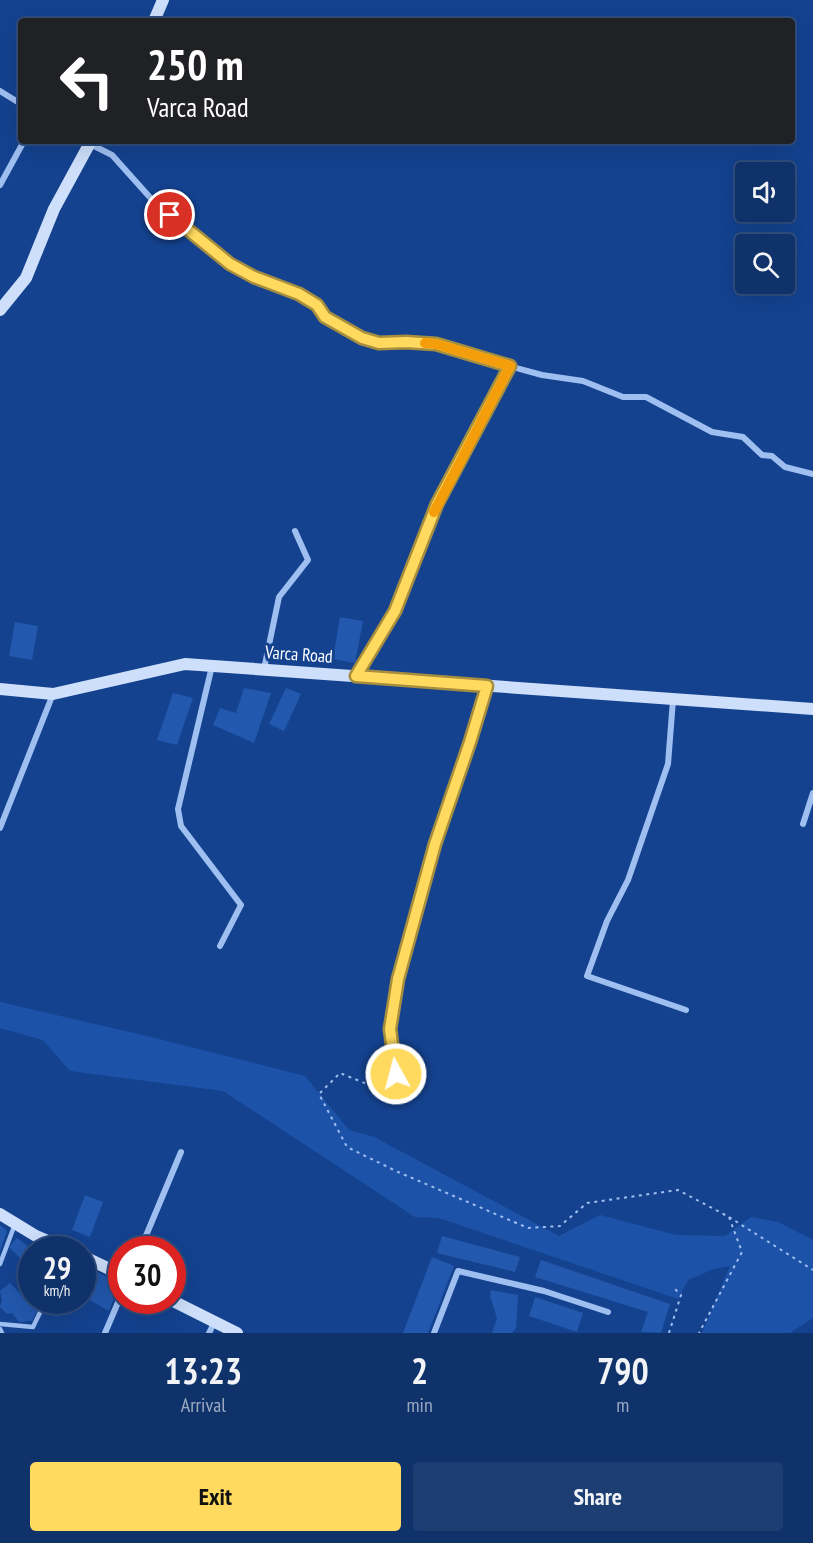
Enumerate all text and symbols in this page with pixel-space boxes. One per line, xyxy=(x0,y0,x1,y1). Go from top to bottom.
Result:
text: 250 m xyxy=(147,37,244,92)
icon: left xyxy=(48,42,126,120)
text: Varca Road xyxy=(147,90,249,124)
map controls xyxy=(735,162,795,294)
button: sound xyxy=(735,162,795,222)
pin xyxy=(144,189,195,240)
icon: arrive xyxy=(153,198,186,231)
button: search xyxy=(735,234,795,294)
street label: Varca Road xyxy=(263,640,334,668)
position arrow xyxy=(364,1042,428,1106)
speed limit sign: 30 xyxy=(108,1236,186,1314)
text: 29 xyxy=(43,1248,71,1287)
text: km/h xyxy=(44,1281,70,1300)
text: 13:23 xyxy=(164,1347,242,1394)
text: 2 xyxy=(411,1347,428,1394)
text: 790 xyxy=(597,1347,649,1394)
text: Arrival xyxy=(181,1392,226,1418)
text: min xyxy=(407,1392,433,1418)
text: m xyxy=(616,1392,629,1418)
button: Exit xyxy=(30,1462,401,1531)
button: Share xyxy=(413,1462,783,1531)

